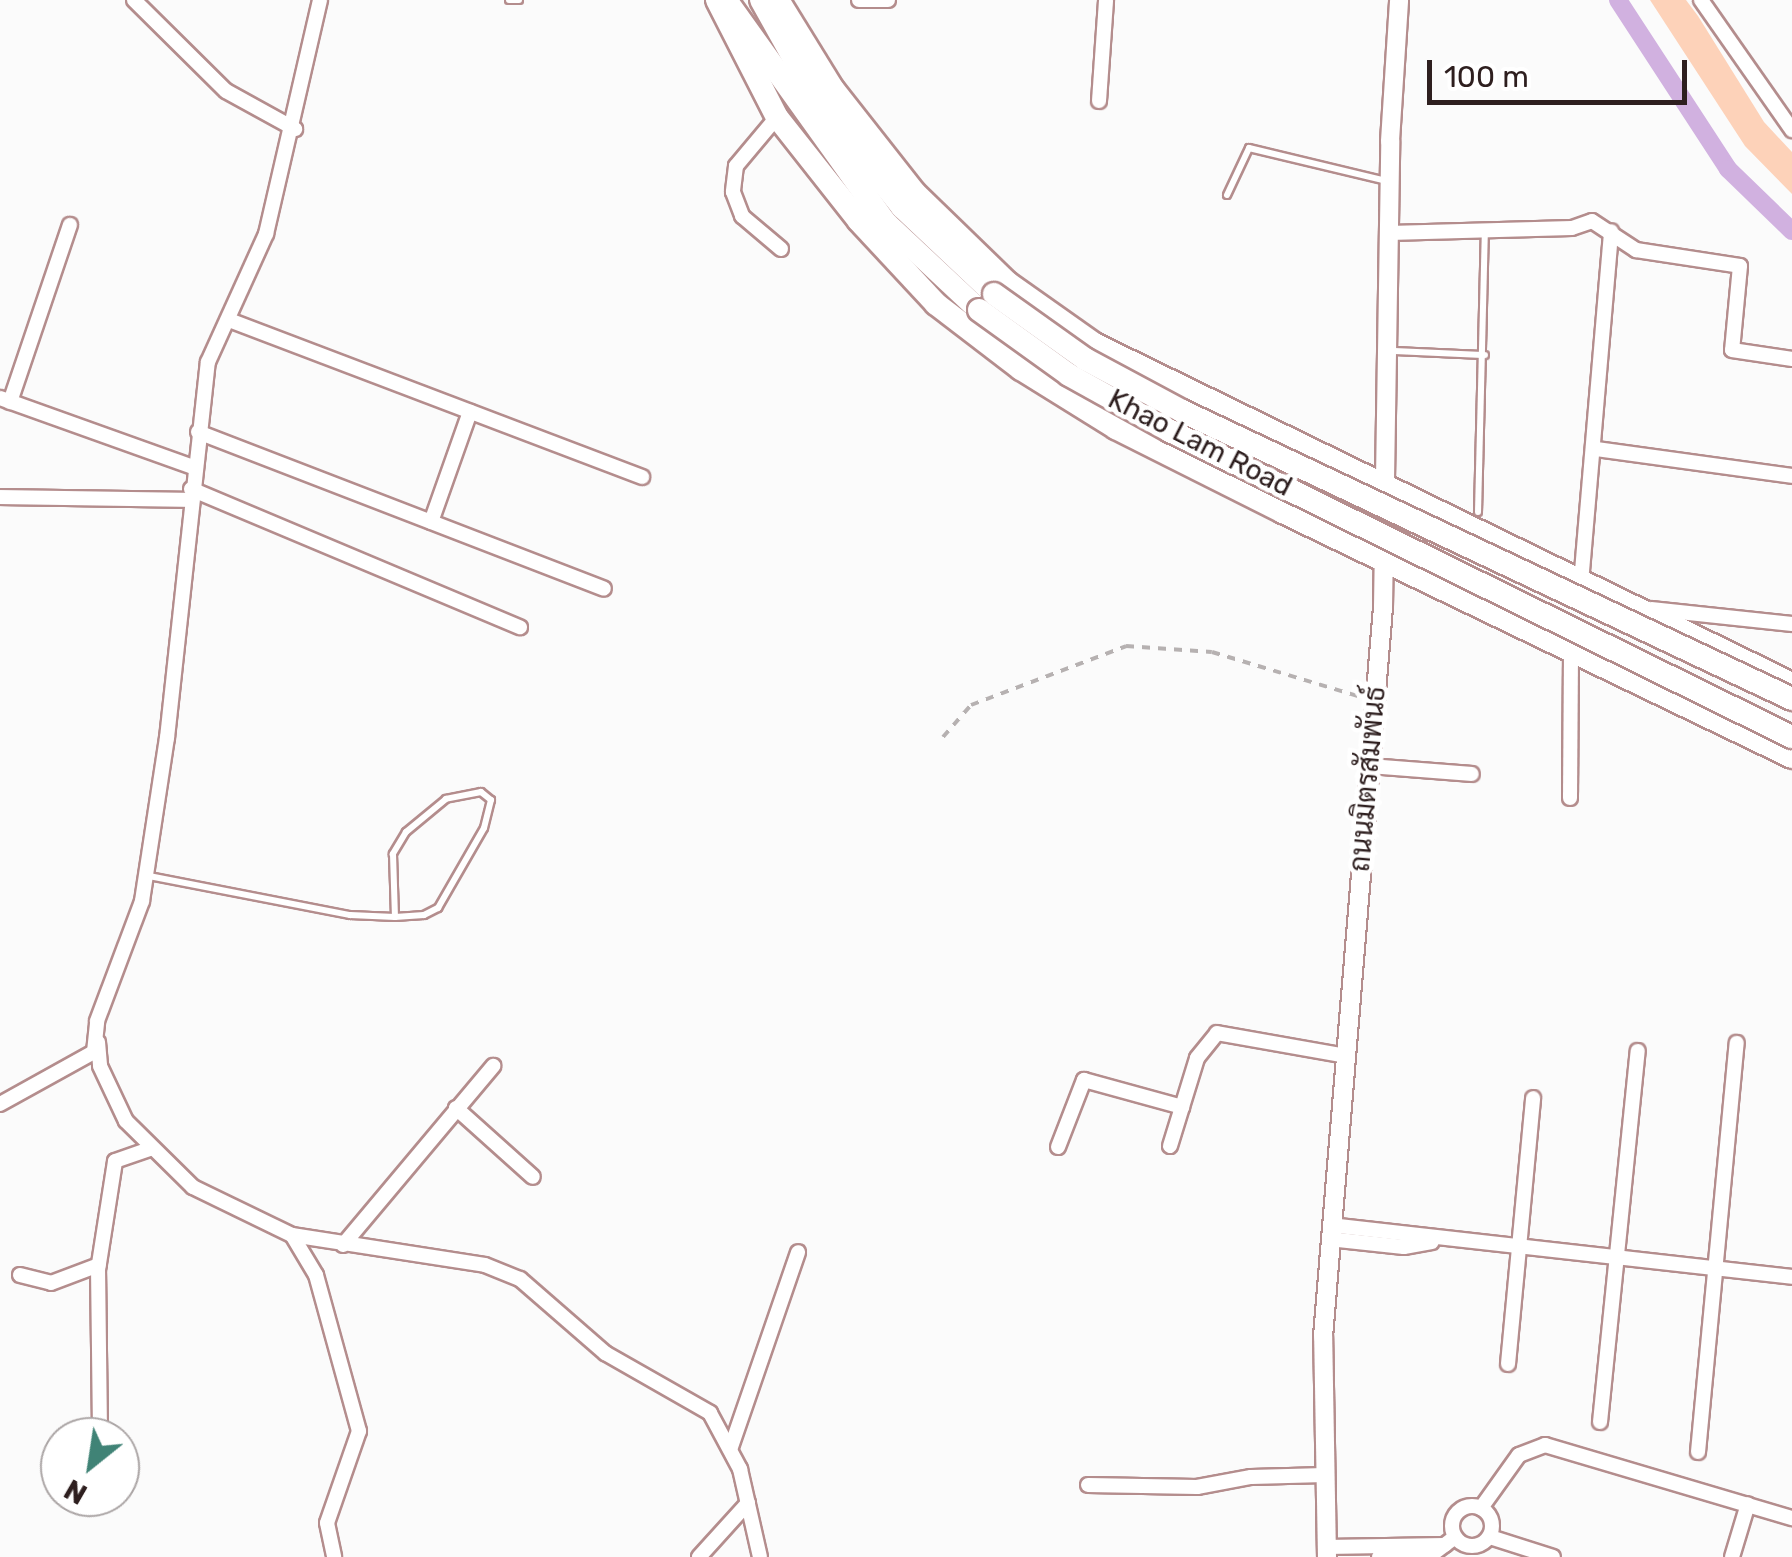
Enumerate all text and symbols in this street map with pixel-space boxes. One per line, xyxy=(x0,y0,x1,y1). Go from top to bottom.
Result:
scale bar xyxy=(1432,40,1692,102)
text: 100 m xyxy=(1444,59,1529,95)
street label: Khao Lam Road xyxy=(1103,382,1297,504)
street label: ถนนมิตรสัมพันธ์ xyxy=(1343,685,1393,873)
north arrow xyxy=(40,1417,140,1517)
text: N xyxy=(59,1472,93,1511)

